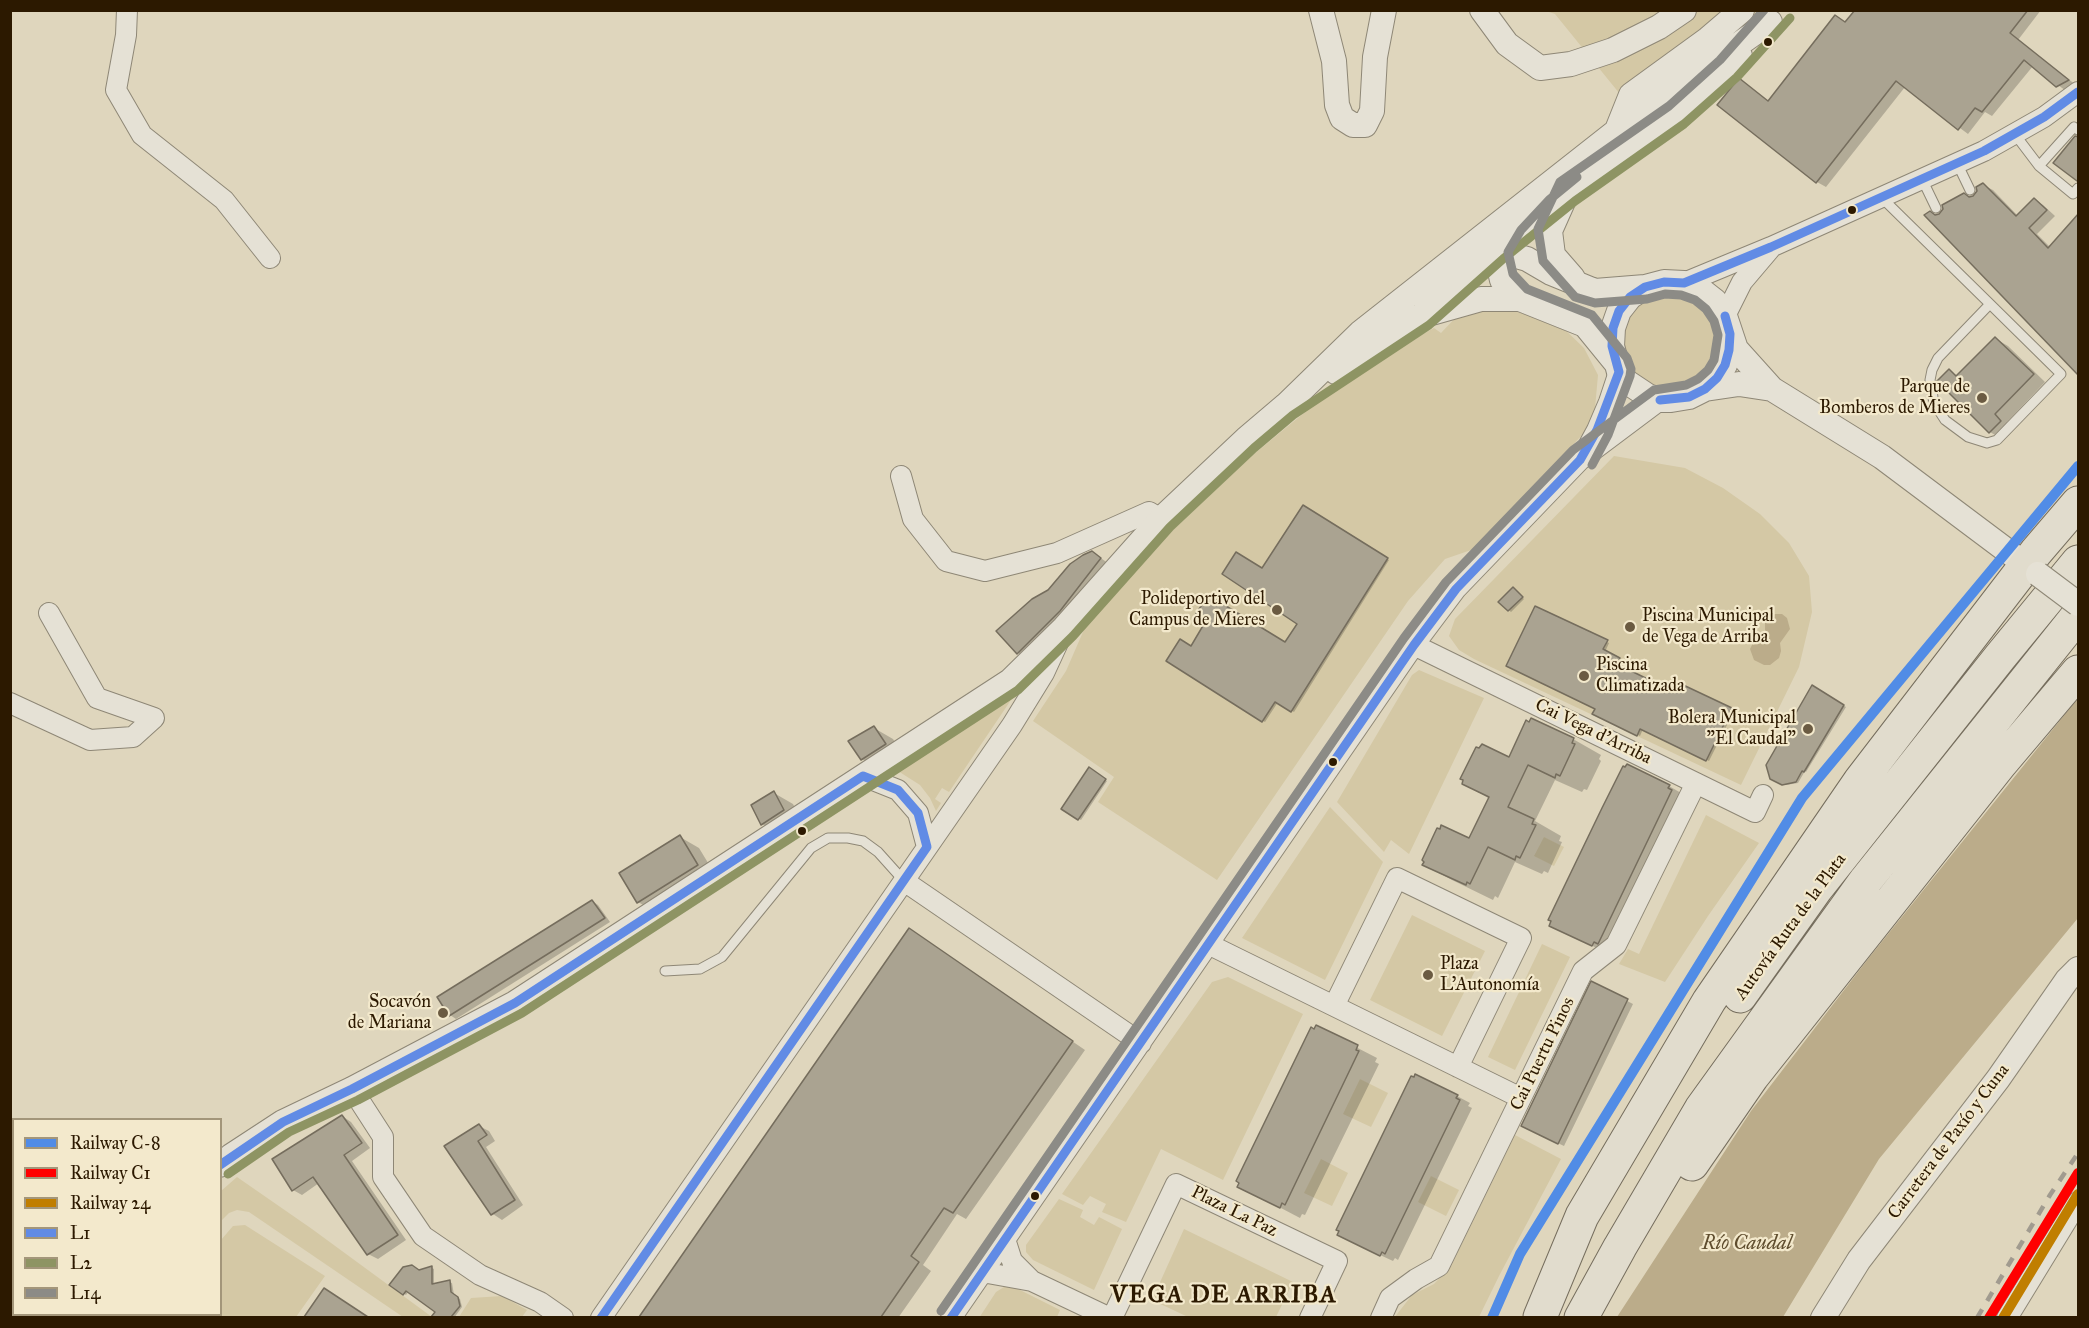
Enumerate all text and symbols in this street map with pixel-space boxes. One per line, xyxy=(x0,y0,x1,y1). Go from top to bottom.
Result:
unlabelled marker xyxy=(1762,36,1774,48)
unlabelled marker xyxy=(1846,204,1858,216)
place label: Parque de Bomberos de Mieres xyxy=(1819,377,1970,420)
marker: Parque de Bomberos de Mieres xyxy=(1975,391,1989,405)
place label: Polideportivo del Campus de Mieres xyxy=(1129,589,1265,632)
marker: Polideportivo del Campus de Mieres xyxy=(1270,603,1284,617)
place label: Piscina Municipal de Vega de Arriba xyxy=(1642,606,1774,648)
marker: Piscina Municipal de Vega de Arriba xyxy=(1623,620,1637,634)
place label: Piscina Climatizada xyxy=(1596,655,1685,698)
marker: Piscina Climatizada xyxy=(1577,669,1591,683)
street label: Cai Vega d'Arriba xyxy=(1531,694,1655,770)
place label: Bolera Municipal "El Caudal" xyxy=(1668,708,1796,750)
marker: Bolera Municipal "El Caudal" xyxy=(1801,722,1815,736)
unlabelled marker xyxy=(1327,756,1339,768)
unlabelled marker xyxy=(796,825,808,837)
street label: Autovía Ruta de la Plata xyxy=(1731,850,1851,1004)
place label: Plaza L'Autonomía xyxy=(1440,954,1539,996)
marker: Plaza L'Autonomía xyxy=(1421,968,1435,982)
place label: Socavón de Mariana xyxy=(348,992,431,1034)
street label: Cai Puertu Pinos xyxy=(1506,994,1580,1114)
marker: Socavón de Mariana xyxy=(436,1006,450,1020)
street label: Carretera de Paxío y Cuna xyxy=(1884,1060,2014,1224)
legend xyxy=(12,1118,222,1316)
text: Railway C-8 xyxy=(70,1132,161,1154)
text: Railway C1 xyxy=(70,1162,151,1184)
street label: Plaza La Paz xyxy=(1187,1182,1281,1242)
unlabelled marker xyxy=(1029,1190,1041,1202)
text: Railway 24 xyxy=(70,1192,150,1214)
text: L1 xyxy=(70,1222,90,1244)
water label: Río Caudal xyxy=(1702,1232,1792,1256)
text: L2 xyxy=(70,1252,92,1274)
text: L14 xyxy=(70,1282,100,1304)
district label: VEGA DE ARRIBA xyxy=(1111,1282,1337,1310)

